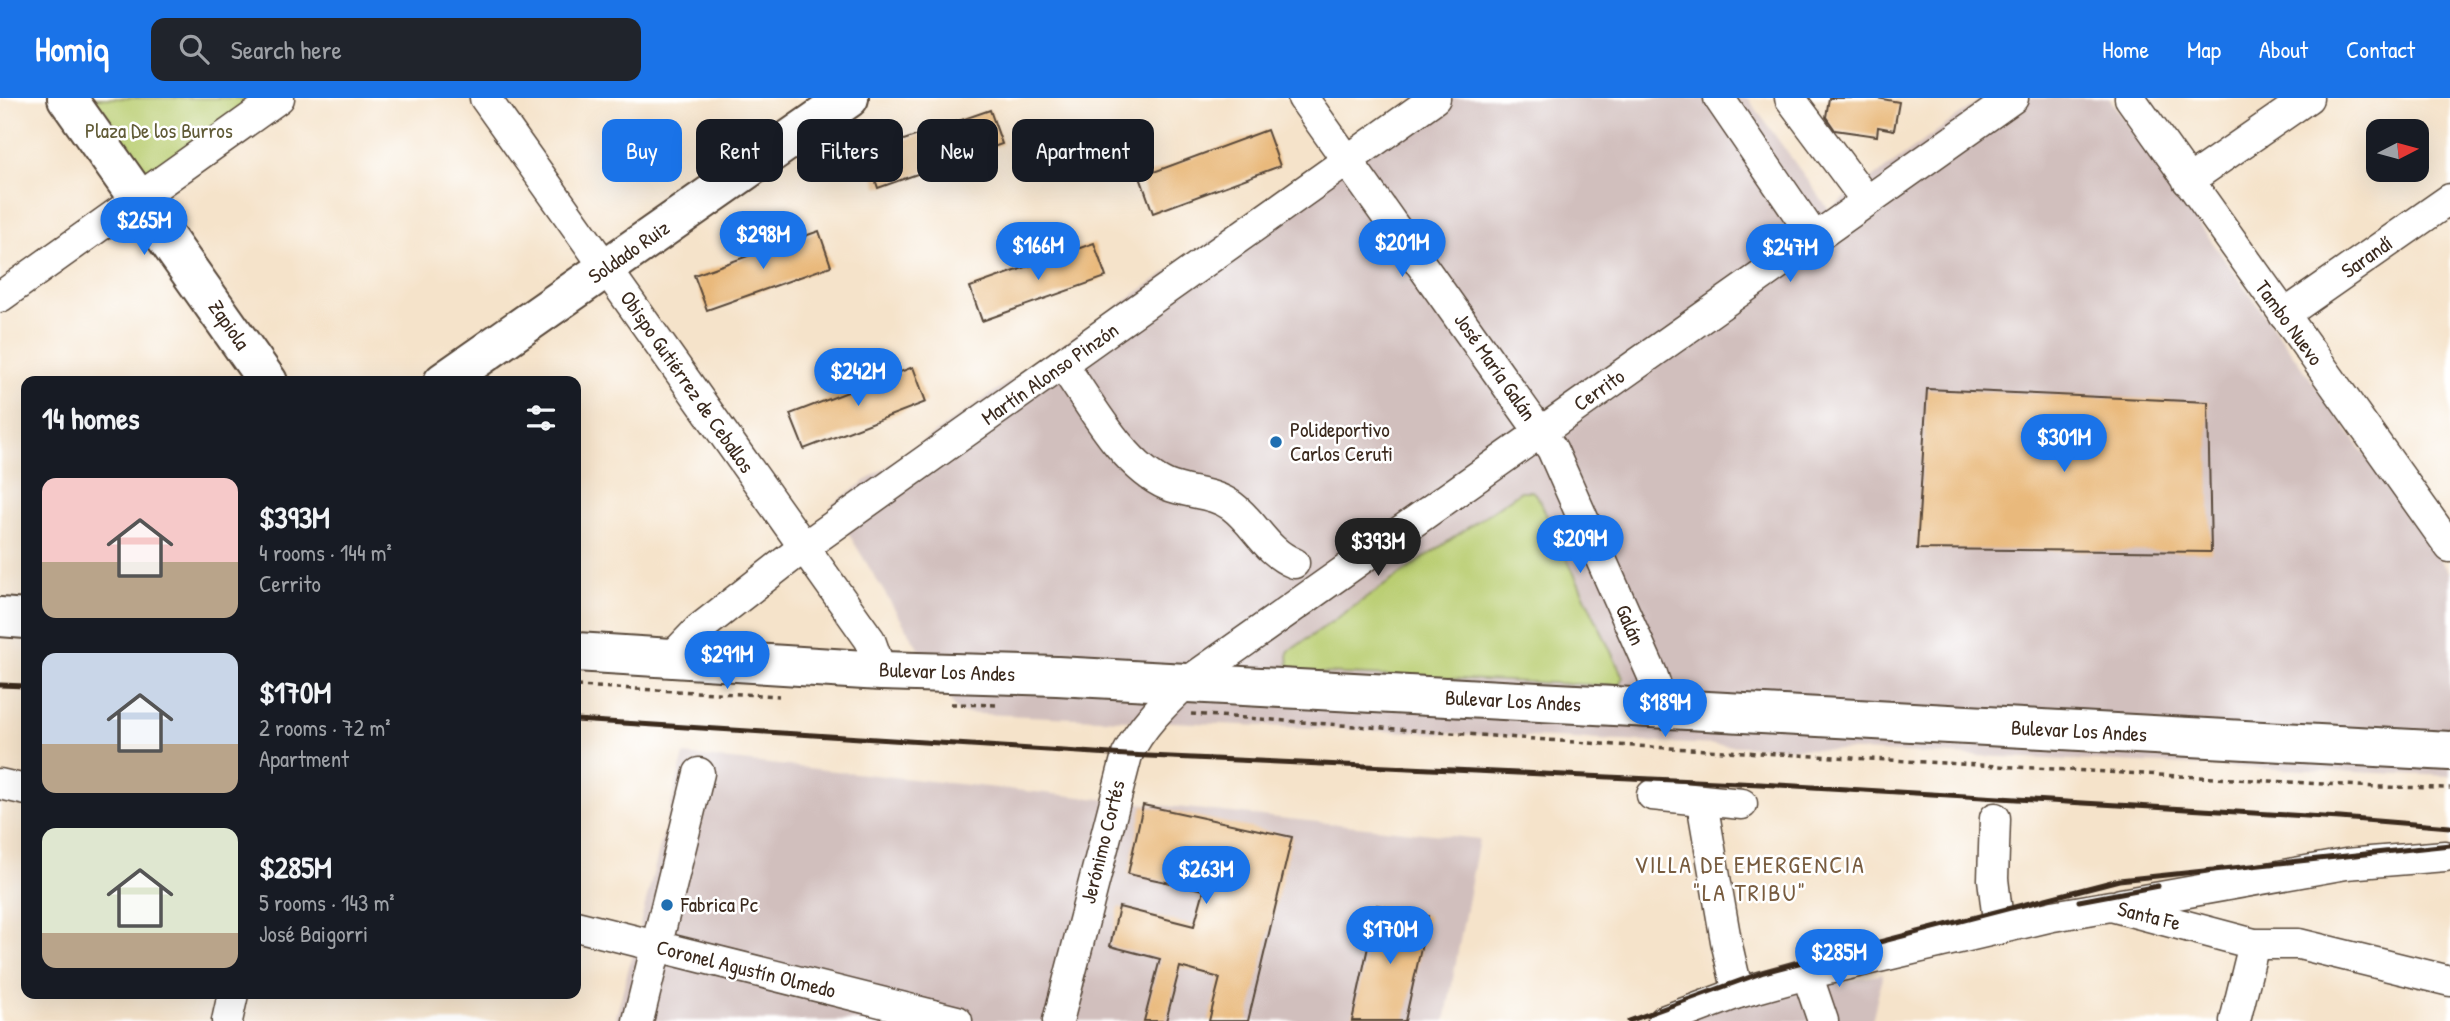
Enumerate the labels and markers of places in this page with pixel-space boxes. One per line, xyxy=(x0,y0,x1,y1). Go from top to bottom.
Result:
pin: $265M xyxy=(95,198,193,257)
pin: $298M xyxy=(714,212,812,271)
pin: $201M xyxy=(1353,220,1451,279)
pin: $166M xyxy=(989,222,1087,282)
pin: $247M xyxy=(1741,225,1839,284)
pin: $242M xyxy=(809,348,907,408)
pin: $301M xyxy=(2015,414,2113,474)
place label: Polideportivo Carlos Ceruti xyxy=(1290,415,1393,468)
marker: Polideportivo Carlos Ceruti xyxy=(1268,434,1284,450)
pin: $209M xyxy=(1531,516,1629,575)
pin: $393M xyxy=(1329,518,1427,578)
pin: $291M xyxy=(678,632,776,691)
pin: $189M xyxy=(1616,680,1714,739)
pin: $263M xyxy=(1157,846,1255,906)
place label: Fabrica Pc xyxy=(680,890,759,919)
marker: Fabrica Pc xyxy=(659,897,675,913)
pin: $170M xyxy=(1341,906,1439,966)
pin: $285M xyxy=(1790,930,1888,989)

